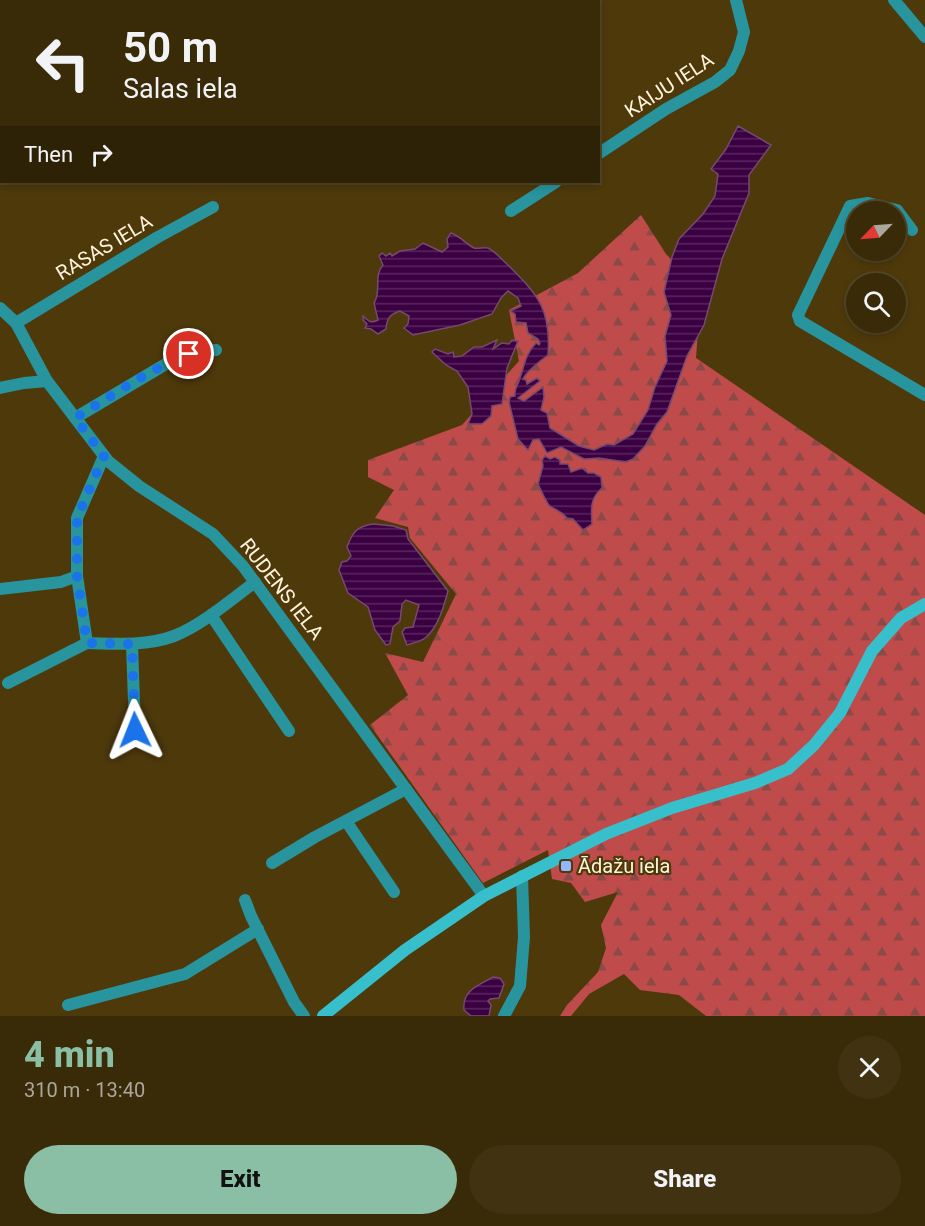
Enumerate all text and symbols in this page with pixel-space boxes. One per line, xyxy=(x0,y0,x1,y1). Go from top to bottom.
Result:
text: 50 m xyxy=(123,23,218,72)
icon: left xyxy=(24,24,102,102)
street label: KAIJU IELA xyxy=(620,47,718,123)
text: Salas iela xyxy=(123,73,238,105)
icon: right xyxy=(85,138,118,171)
text: Then xyxy=(24,142,73,167)
north arrow xyxy=(846,201,906,261)
map controls xyxy=(846,201,906,333)
street label: RASAS IELA xyxy=(52,209,156,285)
button: search xyxy=(846,273,906,333)
pin xyxy=(163,328,214,379)
icon: arrive xyxy=(172,337,205,370)
street label: RUDENS IELA xyxy=(235,534,329,644)
position arrow xyxy=(103,698,167,762)
place label: Ādažu iela xyxy=(578,854,670,878)
marker: Ādažu iela xyxy=(559,859,573,873)
text: 4 min xyxy=(24,1034,115,1076)
button: close xyxy=(838,1036,901,1099)
text: 310 m · 13:40 xyxy=(24,1078,145,1102)
button: Exit xyxy=(24,1145,457,1214)
button: Share xyxy=(469,1145,901,1214)

